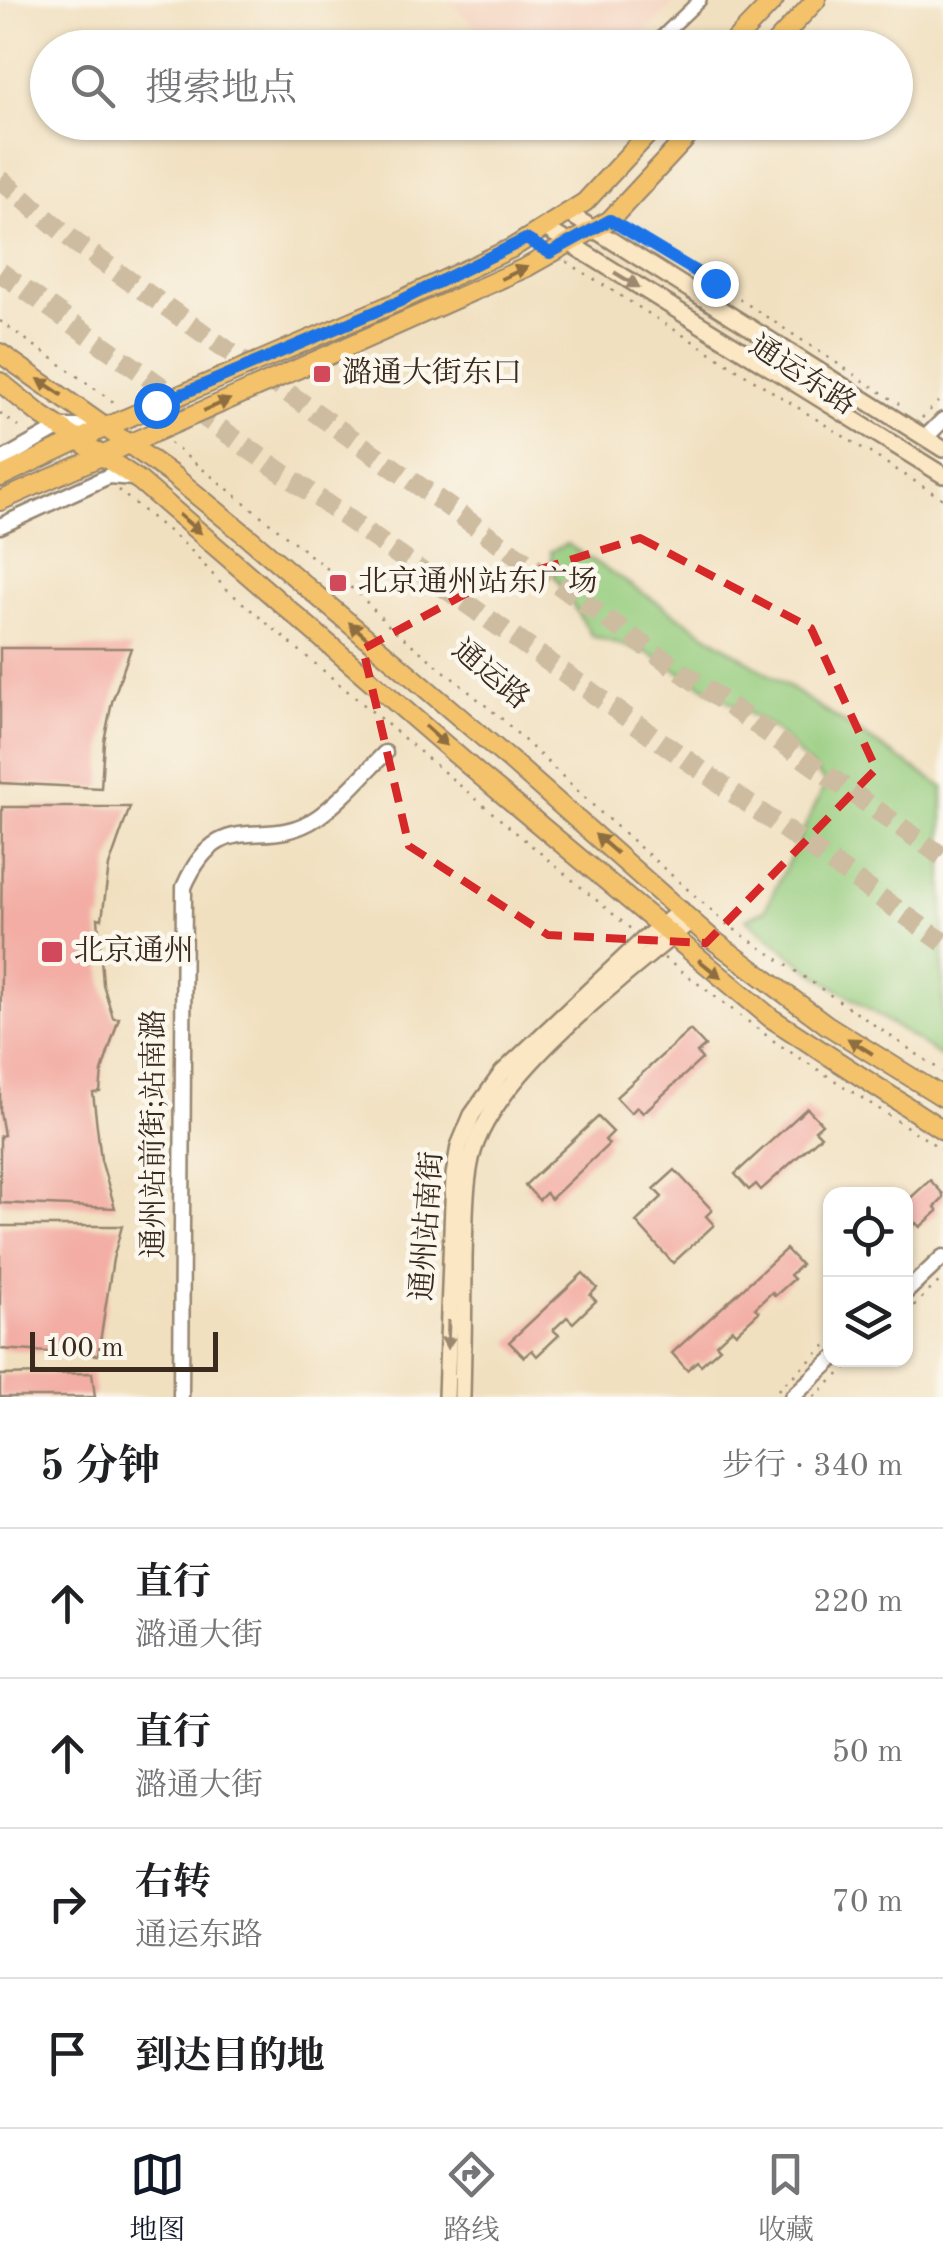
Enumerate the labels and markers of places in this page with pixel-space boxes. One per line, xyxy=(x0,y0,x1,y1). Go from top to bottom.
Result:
place label: 潞通大街东口 xyxy=(342,356,522,389)
marker: 潞通大街东口 xyxy=(311,363,333,385)
place label: 北京通州站东广场 xyxy=(358,565,598,598)
marker: 北京通州站东广场 xyxy=(327,572,349,594)
place label: 北京通州 xyxy=(74,934,194,967)
marker: 北京通州 xyxy=(39,939,65,965)

